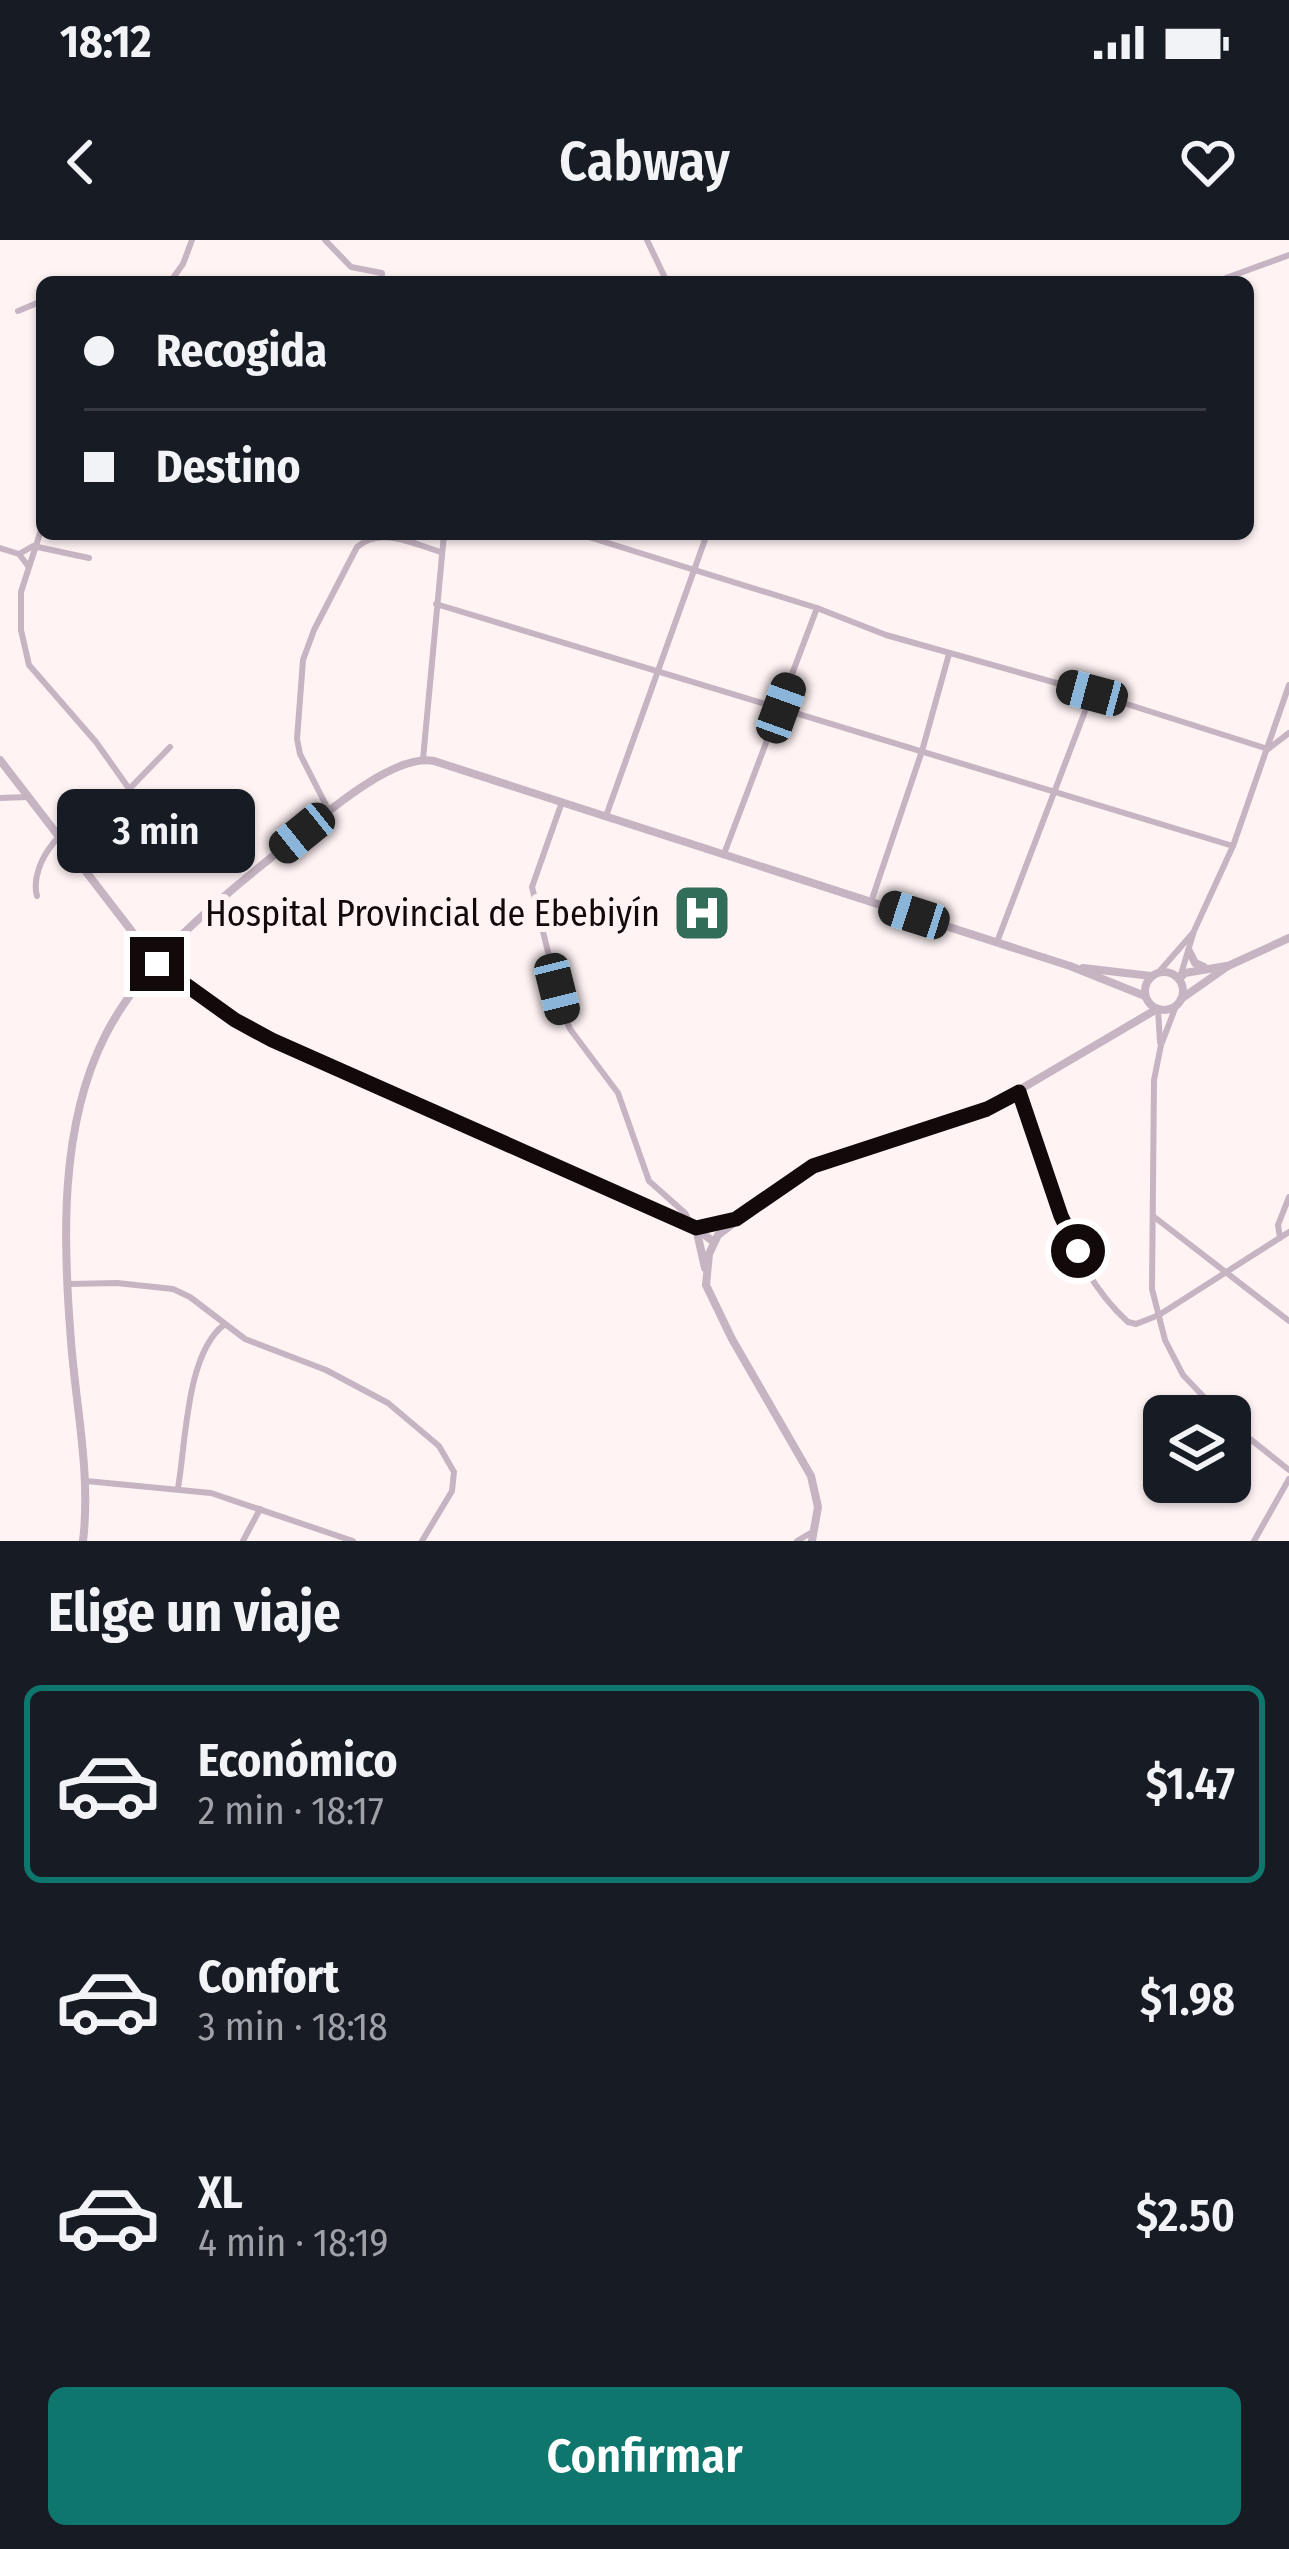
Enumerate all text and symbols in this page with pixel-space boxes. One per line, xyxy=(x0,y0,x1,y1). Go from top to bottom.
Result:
text: 18:12 xyxy=(60,15,151,69)
icon: back xyxy=(48,129,114,195)
icon: heart xyxy=(1175,129,1241,195)
text: Cabway xyxy=(559,130,730,194)
text: Recogida xyxy=(156,324,327,378)
text: Destino xyxy=(156,440,300,494)
car xyxy=(1053,666,1131,720)
car xyxy=(752,668,810,748)
callout: 3 min xyxy=(58,790,256,874)
car xyxy=(263,796,341,870)
text: 3 min xyxy=(113,808,199,854)
hospital icon: Hospital Provincial de Ebebiyín xyxy=(671,882,733,944)
car xyxy=(874,887,954,943)
place label: Hospital Provincial de Ebebiyín xyxy=(205,892,660,936)
route end xyxy=(130,937,184,991)
car xyxy=(531,950,583,1028)
route start xyxy=(1051,1224,1105,1278)
map controls xyxy=(1143,1395,1251,1503)
button: layers xyxy=(1143,1395,1251,1503)
text: Elige un viaje xyxy=(48,1581,341,1645)
icon: car xyxy=(54,1730,162,1838)
text: Económico xyxy=(198,1734,398,1788)
text: $1.47 xyxy=(1146,1757,1235,1811)
text: 2 min · 18:17 xyxy=(198,1788,384,1834)
icon: car xyxy=(54,1946,162,2054)
text: Confort xyxy=(198,1950,339,2004)
text: $1.98 xyxy=(1140,1973,1235,2027)
text: 3 min · 18:18 xyxy=(198,2004,388,2050)
icon: car xyxy=(54,2162,162,2270)
text: XL xyxy=(198,2166,243,2220)
text: $2.50 xyxy=(1136,2189,1235,2243)
text: 4 min · 18:19 xyxy=(198,2220,389,2266)
button: Confirmar xyxy=(48,2387,1241,2525)

